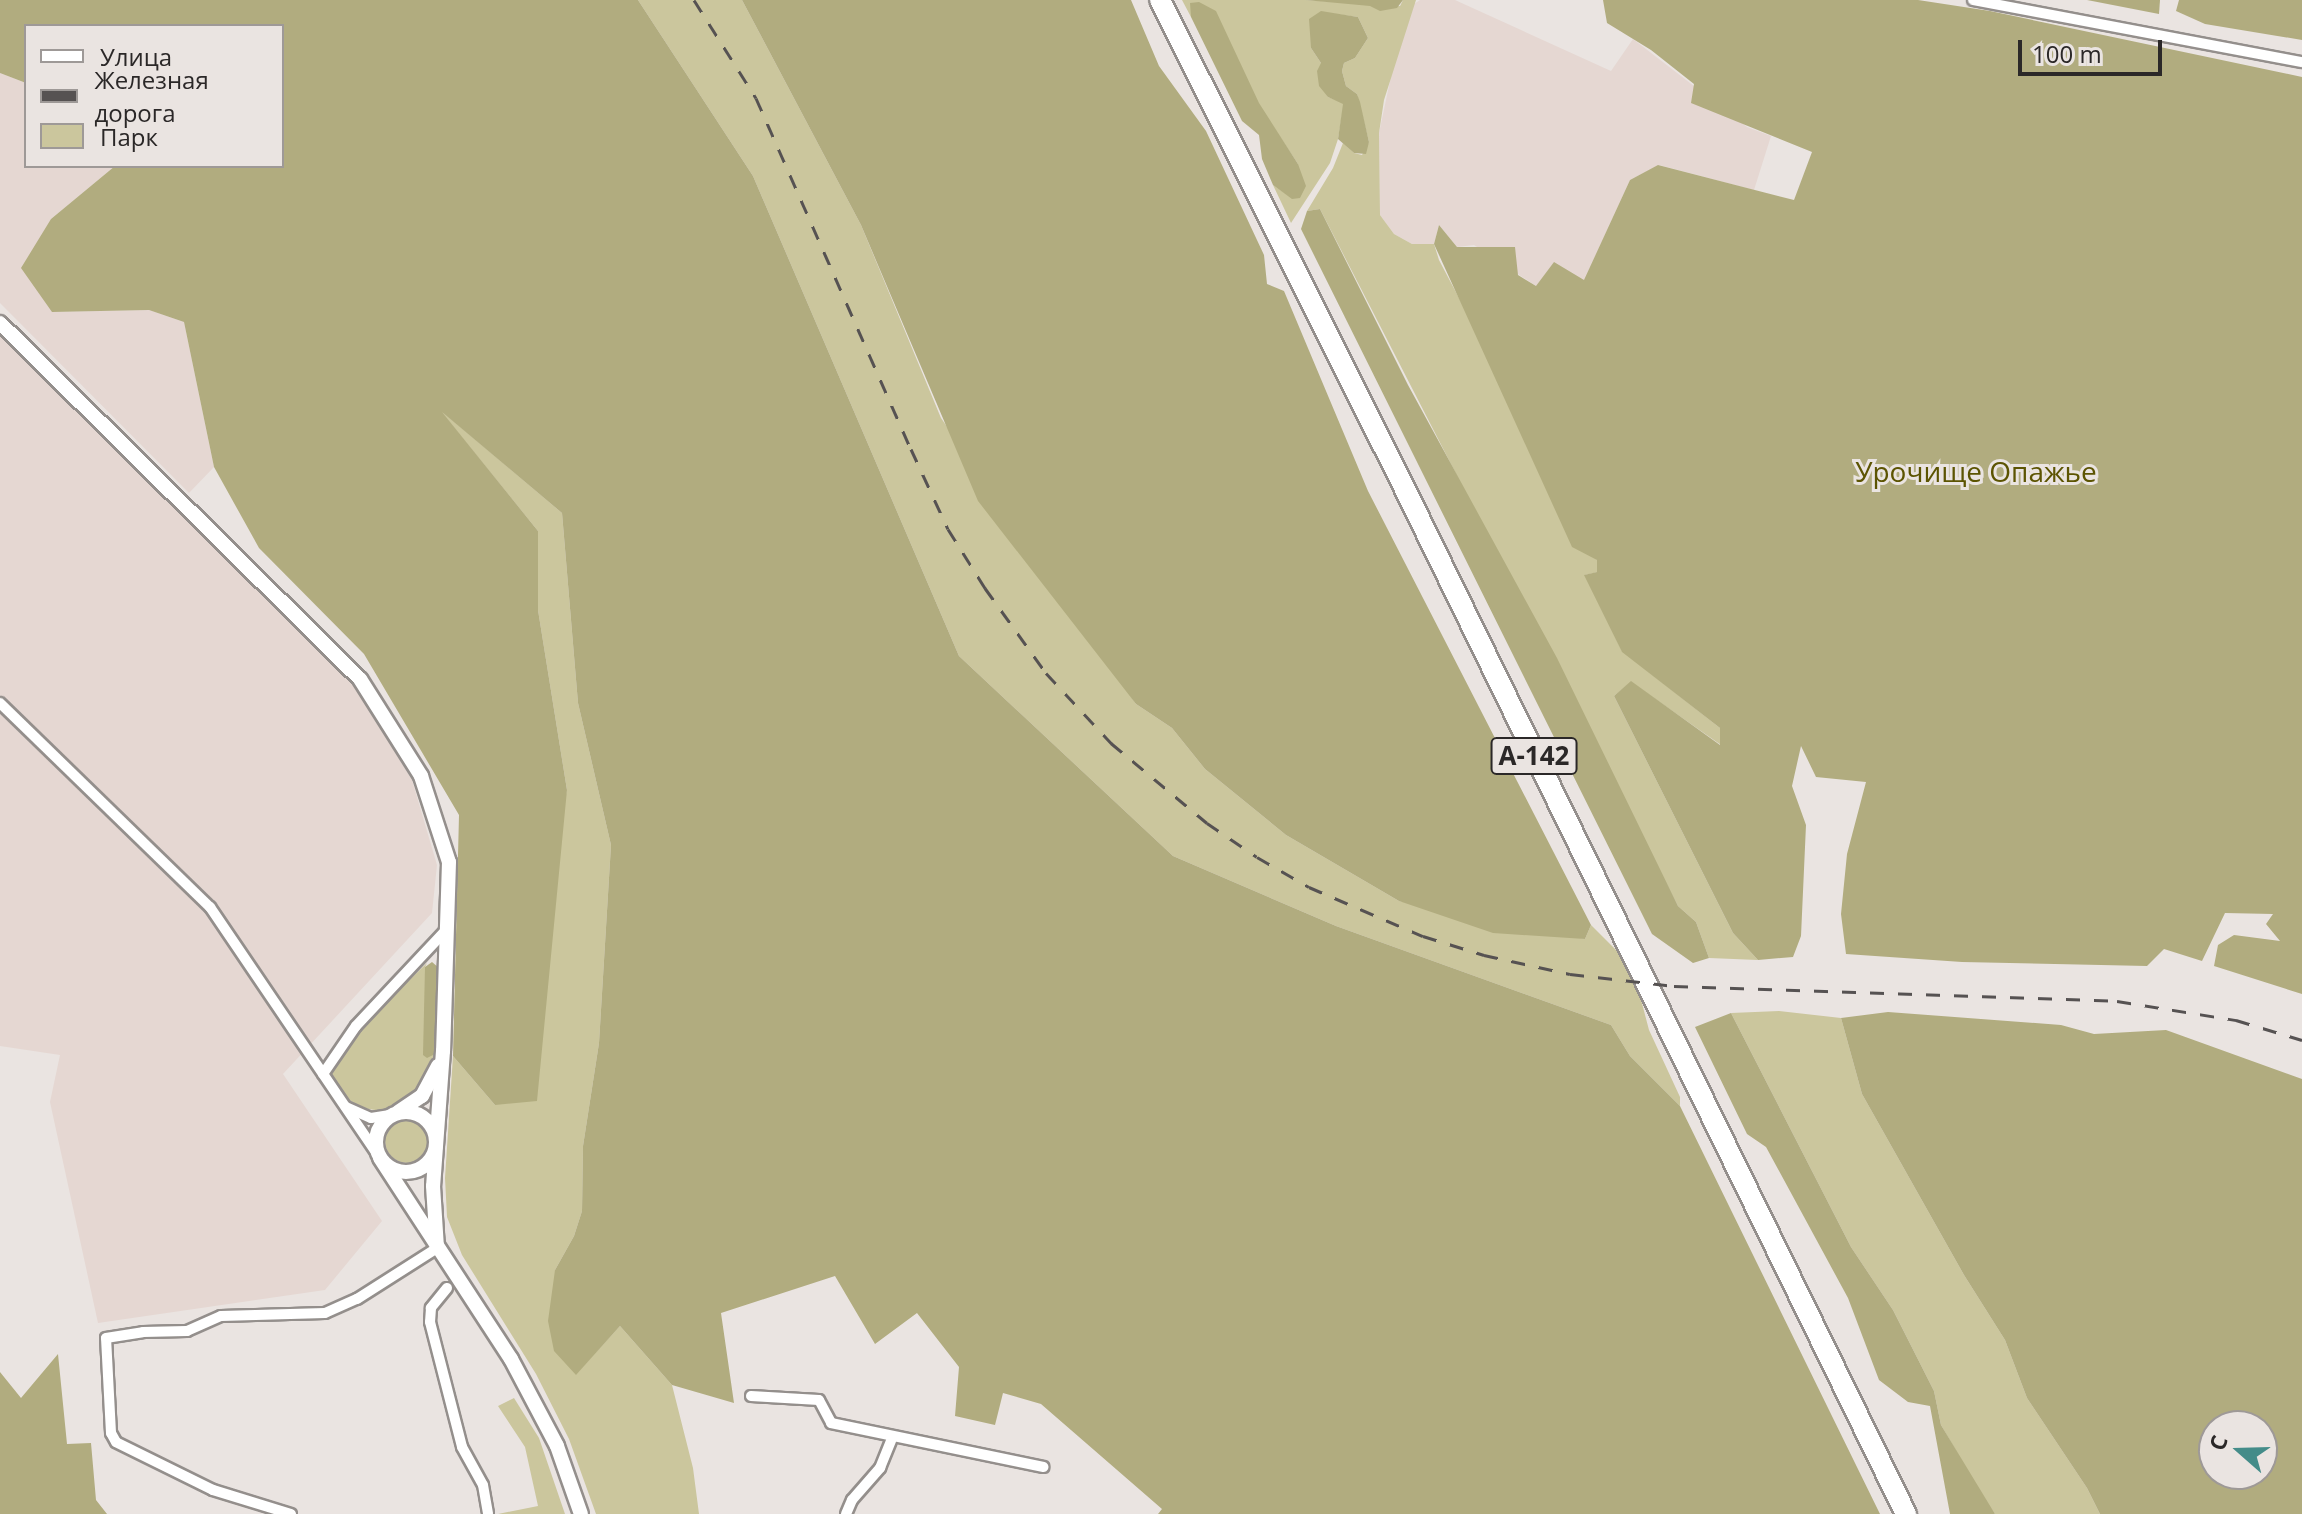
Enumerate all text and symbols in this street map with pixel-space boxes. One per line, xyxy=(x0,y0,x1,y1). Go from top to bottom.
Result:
legend xyxy=(24,24,284,168)
scale bar xyxy=(2022,24,2166,74)
text: 100 m xyxy=(2032,37,2102,70)
text: Улица xyxy=(100,40,172,73)
text: Железная дорога xyxy=(94,63,209,129)
text: Парк xyxy=(100,120,158,153)
park label: Урочище Опажье xyxy=(1855,454,2097,488)
road number: А-142 xyxy=(1490,734,1578,778)
north arrow xyxy=(2198,1410,2278,1490)
text: С xyxy=(2201,1431,2234,1454)

